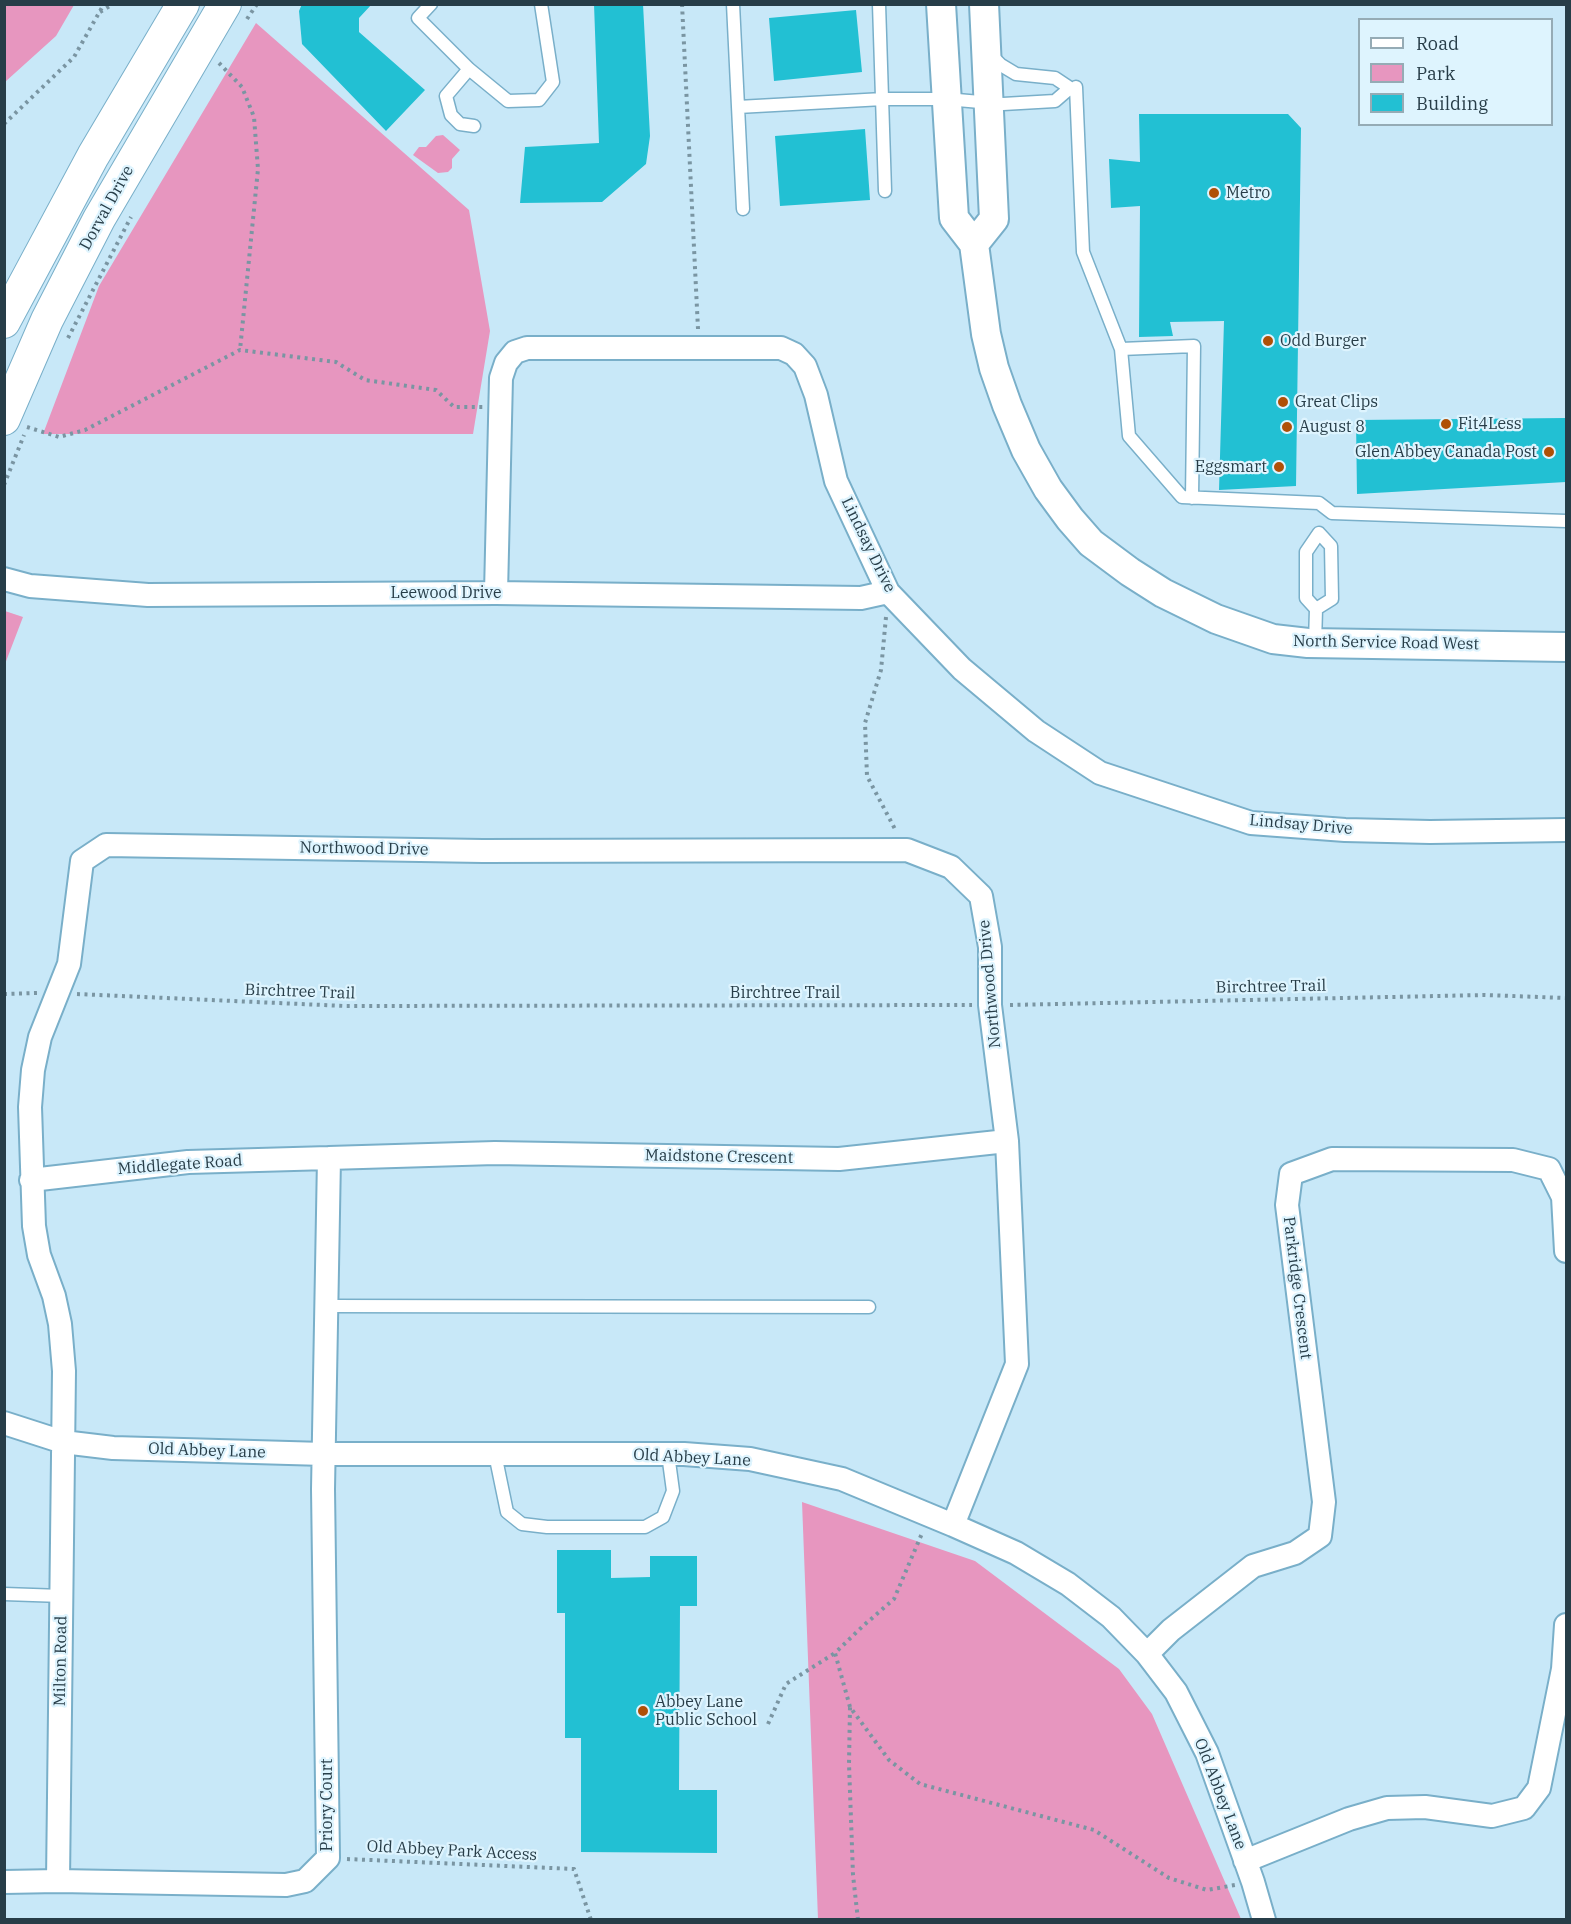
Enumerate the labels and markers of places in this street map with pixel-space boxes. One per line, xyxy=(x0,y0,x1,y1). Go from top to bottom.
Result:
place label: Metro xyxy=(1226,183,1270,203)
marker: Metro xyxy=(1207,186,1221,200)
place label: Odd Burger xyxy=(1280,331,1366,351)
marker: Odd Burger xyxy=(1261,334,1275,348)
place label: Great Clips xyxy=(1295,392,1378,412)
marker: Great Clips xyxy=(1276,395,1290,409)
place label: Fit4Less xyxy=(1458,414,1522,434)
place label: August 8 xyxy=(1299,417,1365,437)
marker: Fit4Less xyxy=(1439,417,1453,431)
marker: August 8 xyxy=(1280,420,1294,434)
place label: Glen Abbey Canada Post xyxy=(1355,442,1537,462)
marker: Glen Abbey Canada Post xyxy=(1542,445,1556,459)
place label: Eggsmart xyxy=(1195,457,1267,477)
marker: Eggsmart xyxy=(1272,460,1286,474)
place label: Abbey Lane Public School xyxy=(655,1692,757,1730)
marker: Abbey Lane Public School xyxy=(636,1704,650,1718)

